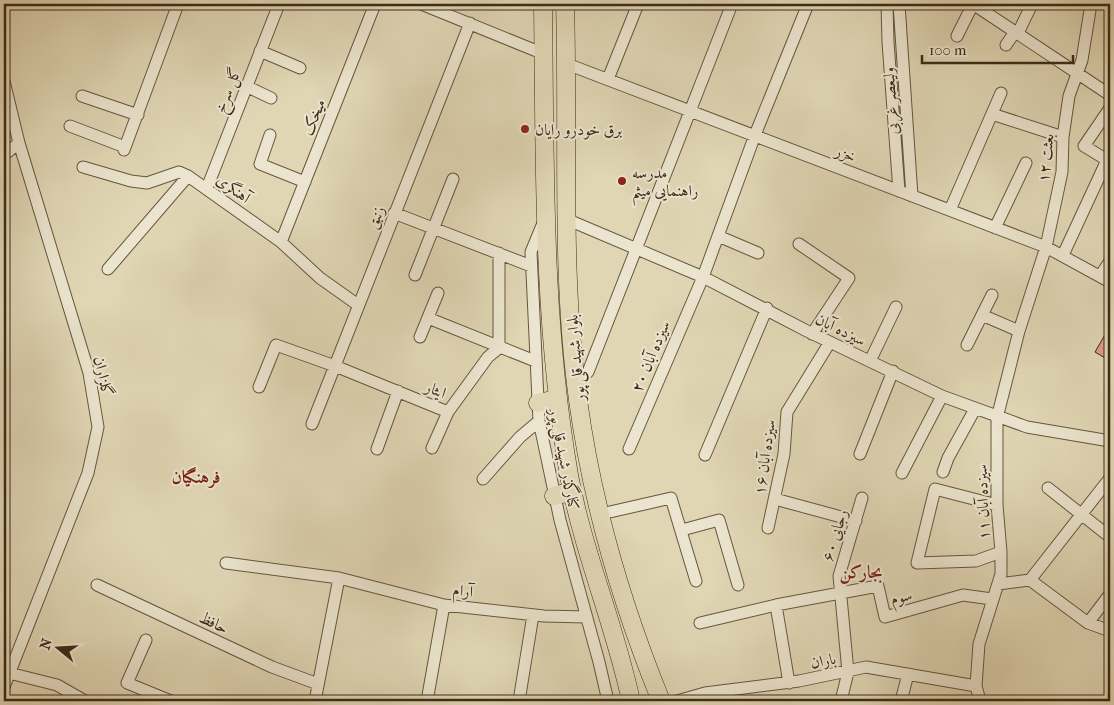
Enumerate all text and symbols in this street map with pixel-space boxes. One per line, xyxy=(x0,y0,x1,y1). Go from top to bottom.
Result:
scale bar xyxy=(922,32,1073,64)
text: 100 m xyxy=(929,41,967,59)
street label: گل سرخ xyxy=(210,65,249,117)
street label: ولیعصر غربی xyxy=(879,66,904,135)
street label: میخک xyxy=(298,96,329,138)
place label: برق خودرو رایان xyxy=(535,120,622,140)
marker: برق خودرو رایان xyxy=(519,123,531,135)
street label: بعثت ۱۲ xyxy=(1033,133,1058,183)
street label: خزر xyxy=(831,140,859,167)
place label: مدرسه راهنمایی میثم xyxy=(632,163,698,207)
street label: آهنگری xyxy=(212,170,256,209)
marker: مدرسه راهنمایی میثم xyxy=(616,175,628,187)
street label: زنبق xyxy=(362,203,390,232)
street label: سیزده آبان xyxy=(812,309,869,350)
street label: بلوار شهید قلی پور xyxy=(562,314,591,404)
street label: سیزده آبان ۲۰ xyxy=(627,318,674,395)
street label: گلزاران xyxy=(89,354,117,398)
street label: ایثار xyxy=(420,376,449,403)
street label: کنارگذر شهید قلی پور xyxy=(543,404,586,512)
street label: سیزده آبان ۱۶ xyxy=(750,418,779,496)
street label: سیزده آبان ۱۱ xyxy=(972,464,993,540)
district label: فرهنگیان xyxy=(171,466,221,489)
street label: رجایی ۶۰ xyxy=(818,507,852,564)
district label: بجارکن xyxy=(839,562,883,584)
street label: آرام xyxy=(451,580,476,606)
street label: سوم xyxy=(888,585,915,613)
street label: حافظ xyxy=(196,607,231,637)
north arrow xyxy=(32,622,82,672)
text: N xyxy=(36,636,56,652)
street label: باران xyxy=(809,649,838,672)

